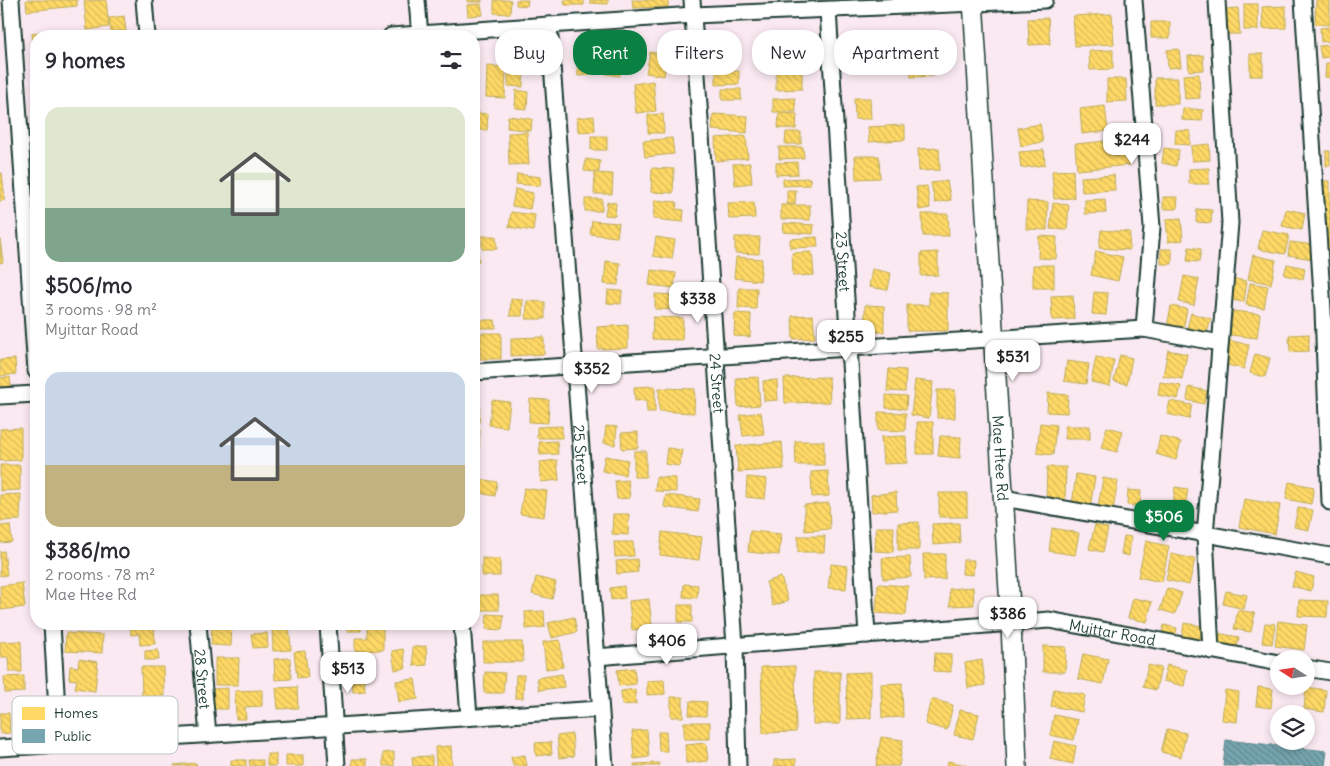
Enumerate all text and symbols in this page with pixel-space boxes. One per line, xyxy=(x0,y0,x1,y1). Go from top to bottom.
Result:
chip: Buy xyxy=(495,30,563,75)
chip: Rent xyxy=(573,30,647,75)
chip: Filters xyxy=(657,30,742,75)
chip: New xyxy=(752,30,824,75)
chip: Apartment xyxy=(834,30,957,75)
icon: filters xyxy=(437,46,465,74)
text: 9 homes xyxy=(45,47,125,74)
pin: $244 xyxy=(1102,122,1162,165)
text: $244 xyxy=(1114,129,1150,149)
icon: home xyxy=(210,139,300,229)
street label: 23 Street xyxy=(832,231,855,292)
text: $506/mo xyxy=(45,272,132,299)
pin: $338 xyxy=(668,282,728,324)
text: $338 xyxy=(680,288,716,308)
text: 3 rooms · 98 m² xyxy=(45,299,157,319)
text: Myittar Road xyxy=(45,319,138,339)
pin: $255 xyxy=(816,320,876,362)
text: $255 xyxy=(828,326,864,346)
pin: $531 xyxy=(983,340,1043,382)
text: $531 xyxy=(996,346,1030,366)
pin: $352 xyxy=(562,352,622,394)
street label: 24 Street xyxy=(706,352,729,414)
text: $352 xyxy=(574,358,610,378)
icon: home xyxy=(210,404,300,494)
street label: Mae Htee Rd xyxy=(989,415,1013,502)
street label: 25 Street xyxy=(570,424,593,486)
pin: $506 xyxy=(1134,500,1194,542)
text: $506 xyxy=(1145,506,1183,526)
text: $386/mo xyxy=(45,537,130,564)
text: 2 rooms · 78 m² xyxy=(45,564,155,584)
text: Mae Htee Rd xyxy=(45,584,137,604)
pin: $386 xyxy=(978,596,1038,639)
text: $386 xyxy=(990,603,1026,623)
street label: Myittar Road xyxy=(1068,614,1157,649)
pin: $406 xyxy=(637,624,697,666)
text: $406 xyxy=(648,630,686,650)
street label: 28 Street xyxy=(191,648,215,710)
north arrow xyxy=(1270,650,1315,695)
map controls xyxy=(1270,650,1315,750)
pin: $513 xyxy=(318,652,378,694)
text: $513 xyxy=(331,658,365,678)
legend xyxy=(12,696,178,754)
text: Homes xyxy=(54,704,98,722)
button: layers xyxy=(1270,705,1315,750)
text: Public xyxy=(54,727,92,745)

